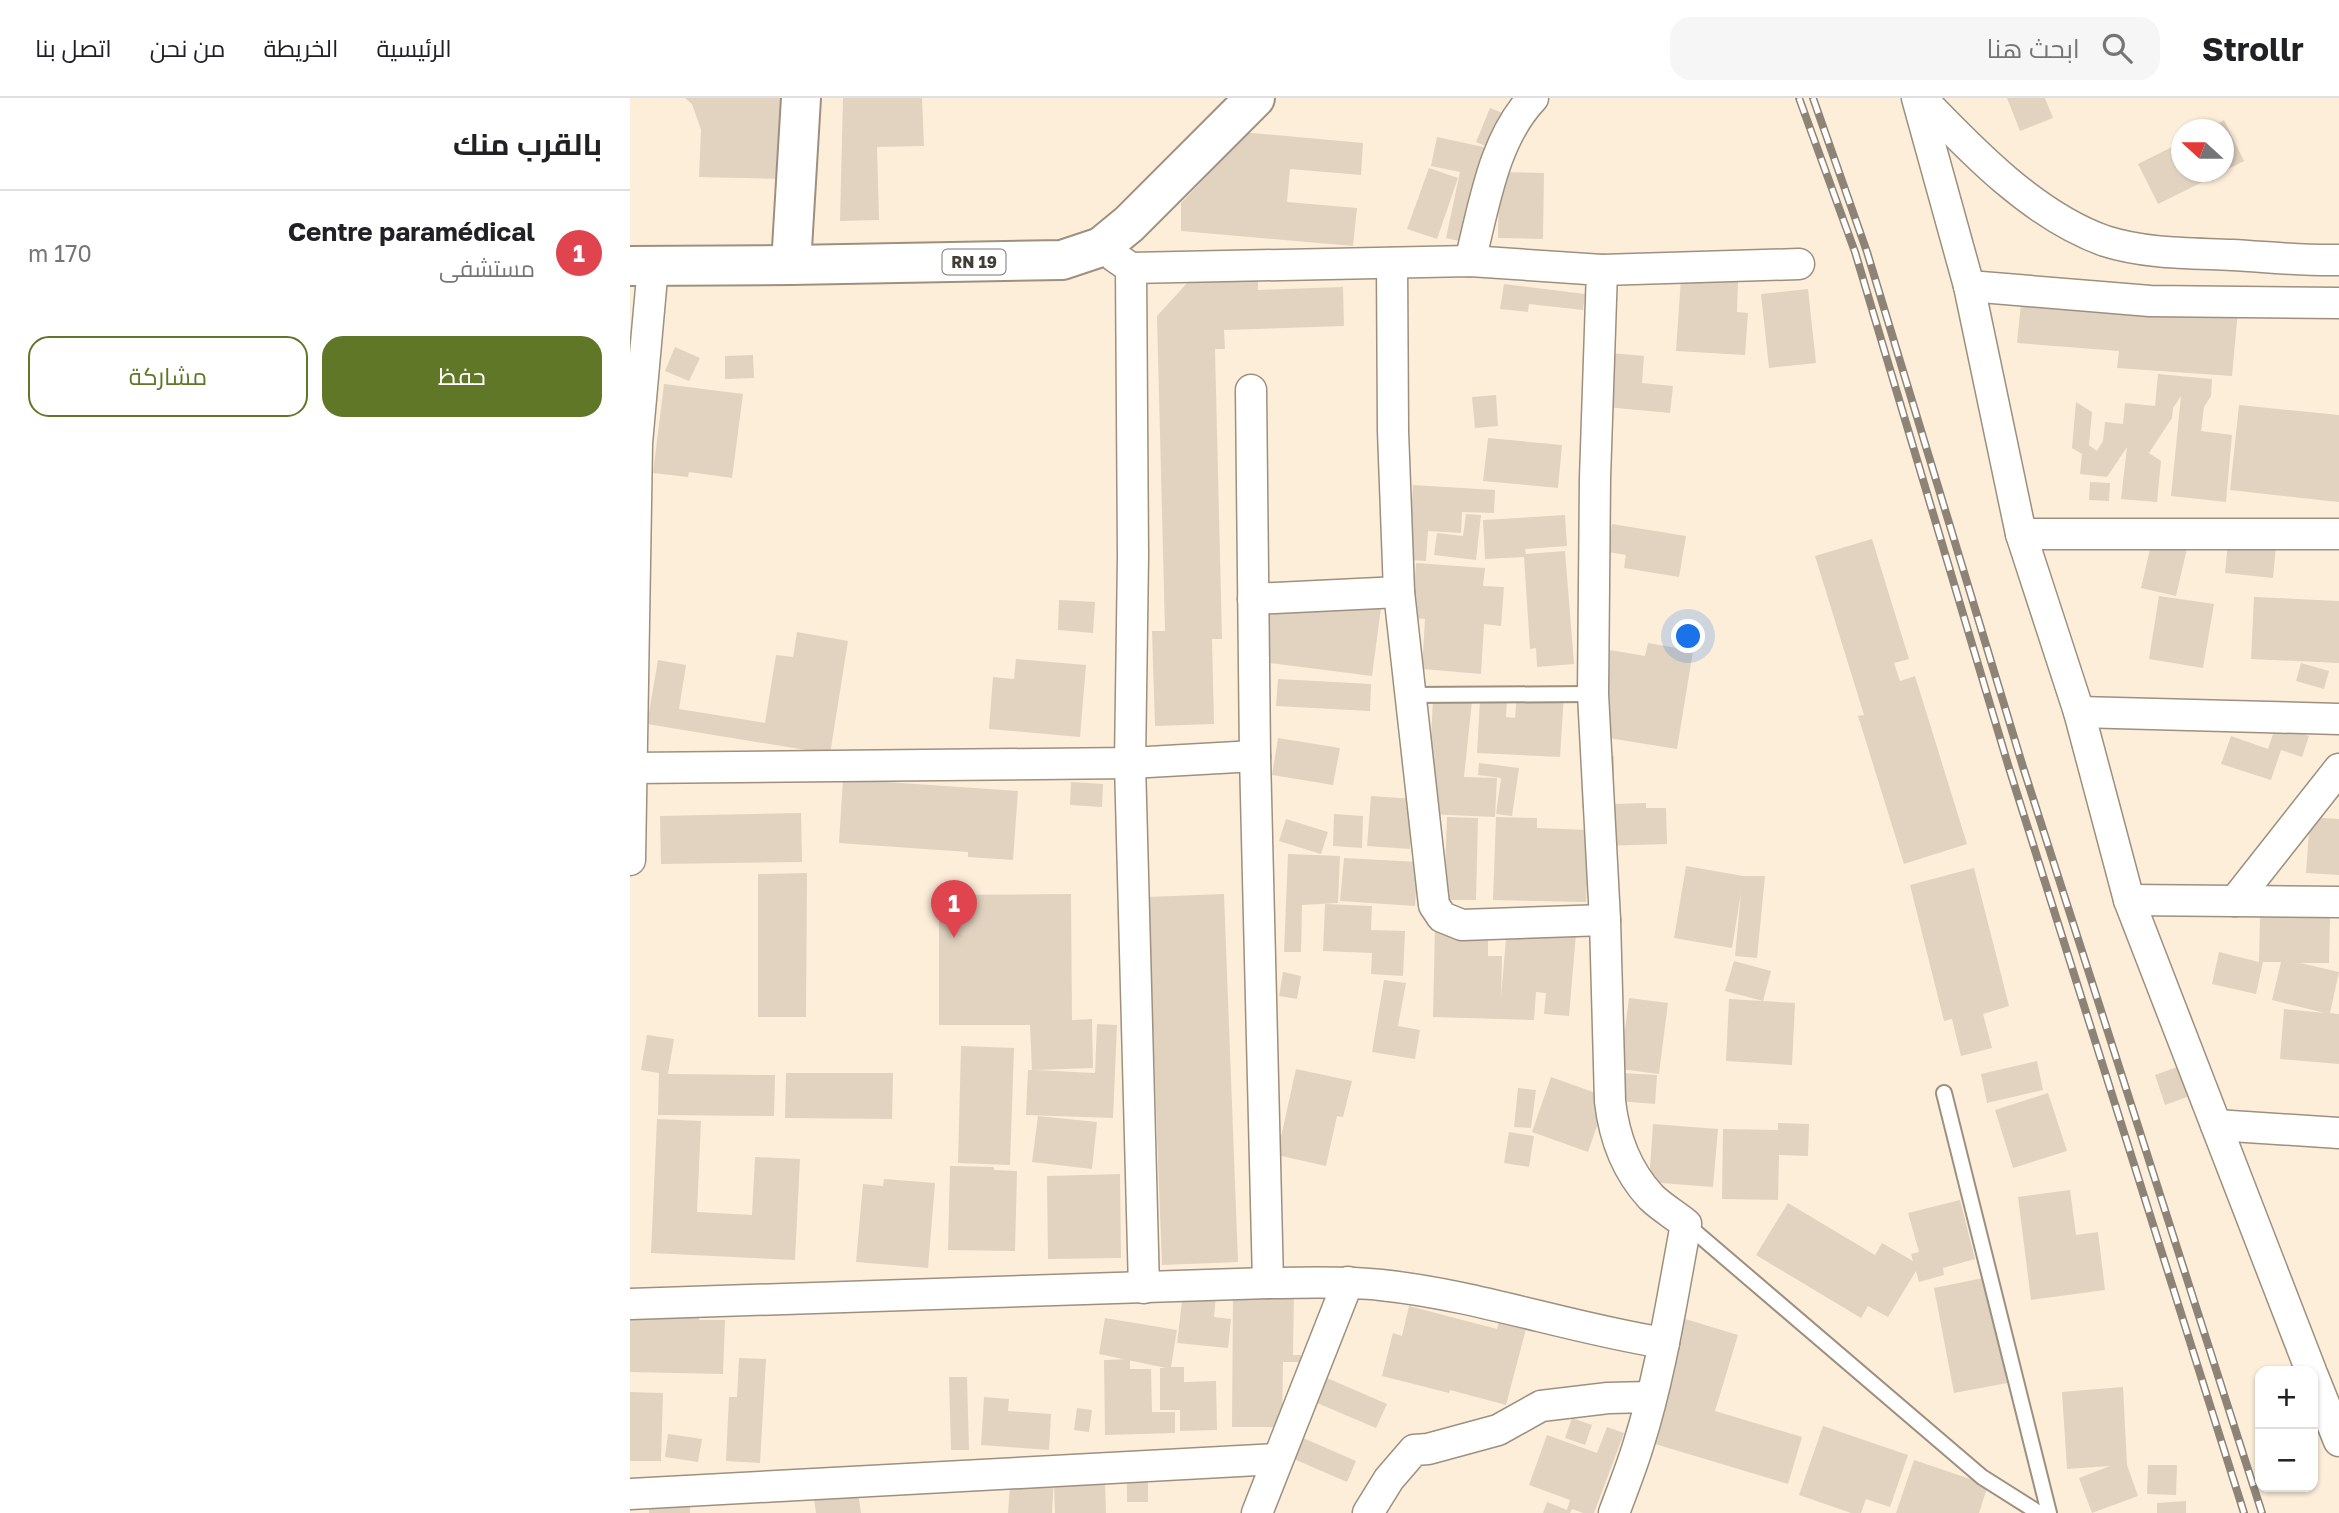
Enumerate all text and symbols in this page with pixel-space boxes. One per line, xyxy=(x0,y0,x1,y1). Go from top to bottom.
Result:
search box xyxy=(1670,17,2160,80)
icon: search xyxy=(2098,29,2136,67)
text: Strollr xyxy=(2202,29,2304,68)
text: اتصل بنا xyxy=(35,33,112,62)
text: من نحن xyxy=(150,33,226,62)
text: الخريطة xyxy=(264,33,338,62)
text: الرئيسية xyxy=(376,33,452,62)
text: ابحث هنا xyxy=(1986,33,2080,64)
north arrow xyxy=(2171,119,2234,182)
text: بالقرب منك xyxy=(453,126,602,162)
text: Centre paramédical xyxy=(288,216,535,247)
text: 170 m xyxy=(28,239,92,267)
text: 1 xyxy=(573,239,585,267)
road number: RN 19 xyxy=(942,250,1006,274)
text: مستشفى xyxy=(439,254,535,282)
button: مشاركة xyxy=(28,336,308,417)
button: حفظ xyxy=(322,336,602,417)
your location xyxy=(1671,619,1705,653)
pin: 1 xyxy=(931,880,977,938)
map controls xyxy=(2255,1366,2318,1492)
button: + xyxy=(2255,1366,2318,1429)
button: − xyxy=(2255,1429,2318,1492)

